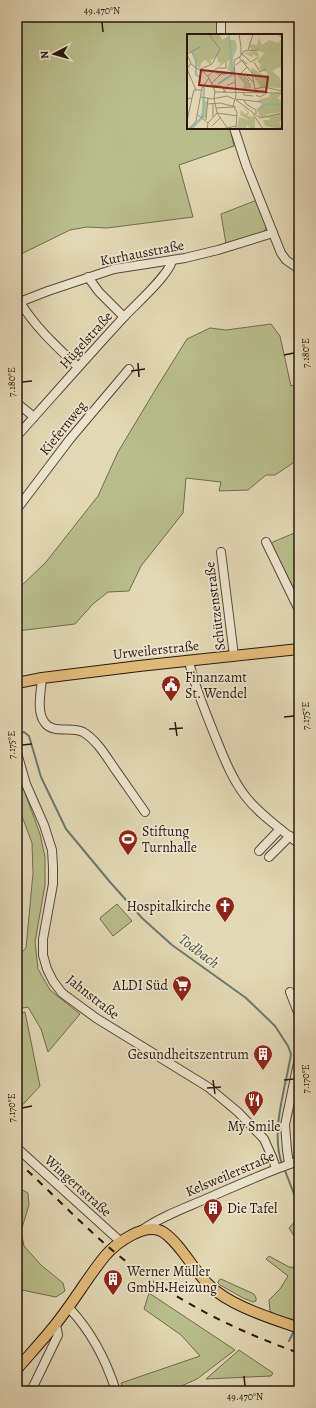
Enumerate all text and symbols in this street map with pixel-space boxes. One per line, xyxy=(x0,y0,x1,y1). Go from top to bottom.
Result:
text: 49.470°N xyxy=(84,4,120,17)
north arrow xyxy=(34,34,74,74)
inset map xyxy=(187,34,282,129)
text: N xyxy=(37,50,52,60)
street label: Kurhausstraße xyxy=(98,236,186,270)
street label: Hügelstraße xyxy=(55,307,117,373)
text: 7.180°E xyxy=(299,338,312,368)
text: 7.180°E xyxy=(5,367,18,397)
street label: Kiefernweg xyxy=(35,397,91,459)
street label: Schützenstraße xyxy=(200,560,230,652)
street label: Urweilerstraße xyxy=(112,636,200,664)
place label: Finanzamt St. Wendel xyxy=(185,668,248,703)
public building icon: Finanzamt St. Wendel xyxy=(160,674,182,702)
text: 7.175°E xyxy=(299,702,312,730)
text: 7.175°E xyxy=(5,731,18,759)
place label: Stiftung Turnhalle xyxy=(142,822,197,857)
sports icon: Stiftung Turnhalle xyxy=(117,828,139,856)
church icon: Hospitalkirche xyxy=(214,895,236,923)
place label: Hospitalkirche xyxy=(126,897,211,916)
water label: Todbach xyxy=(175,929,223,973)
street label: Jahnstraße xyxy=(63,970,123,1024)
supermarket icon: ALDI Süd xyxy=(171,974,193,1002)
place label: ALDI Süd xyxy=(112,976,168,995)
building icon: Gesundheitszentrum xyxy=(252,1043,274,1071)
place label: Gesundheitszentrum xyxy=(128,1045,249,1064)
text: 7.170°E xyxy=(299,1064,312,1094)
restaurant icon: My Smile xyxy=(243,1089,265,1117)
text: 7.170°E xyxy=(5,1093,18,1123)
place label: My Smile xyxy=(227,1117,281,1136)
street label: Kelsweilerstraße xyxy=(182,1147,278,1201)
street label: Wingertstraße xyxy=(40,1150,116,1221)
building icon: Die Tafel xyxy=(202,1197,224,1225)
place label: Die Tafel xyxy=(227,1199,278,1218)
place label: Werner Müller GmbH Heizung xyxy=(126,1262,217,1297)
building icon: Werner Müller GmbH Heizung xyxy=(102,1268,124,1296)
text: 49.470°N xyxy=(227,1390,263,1403)

